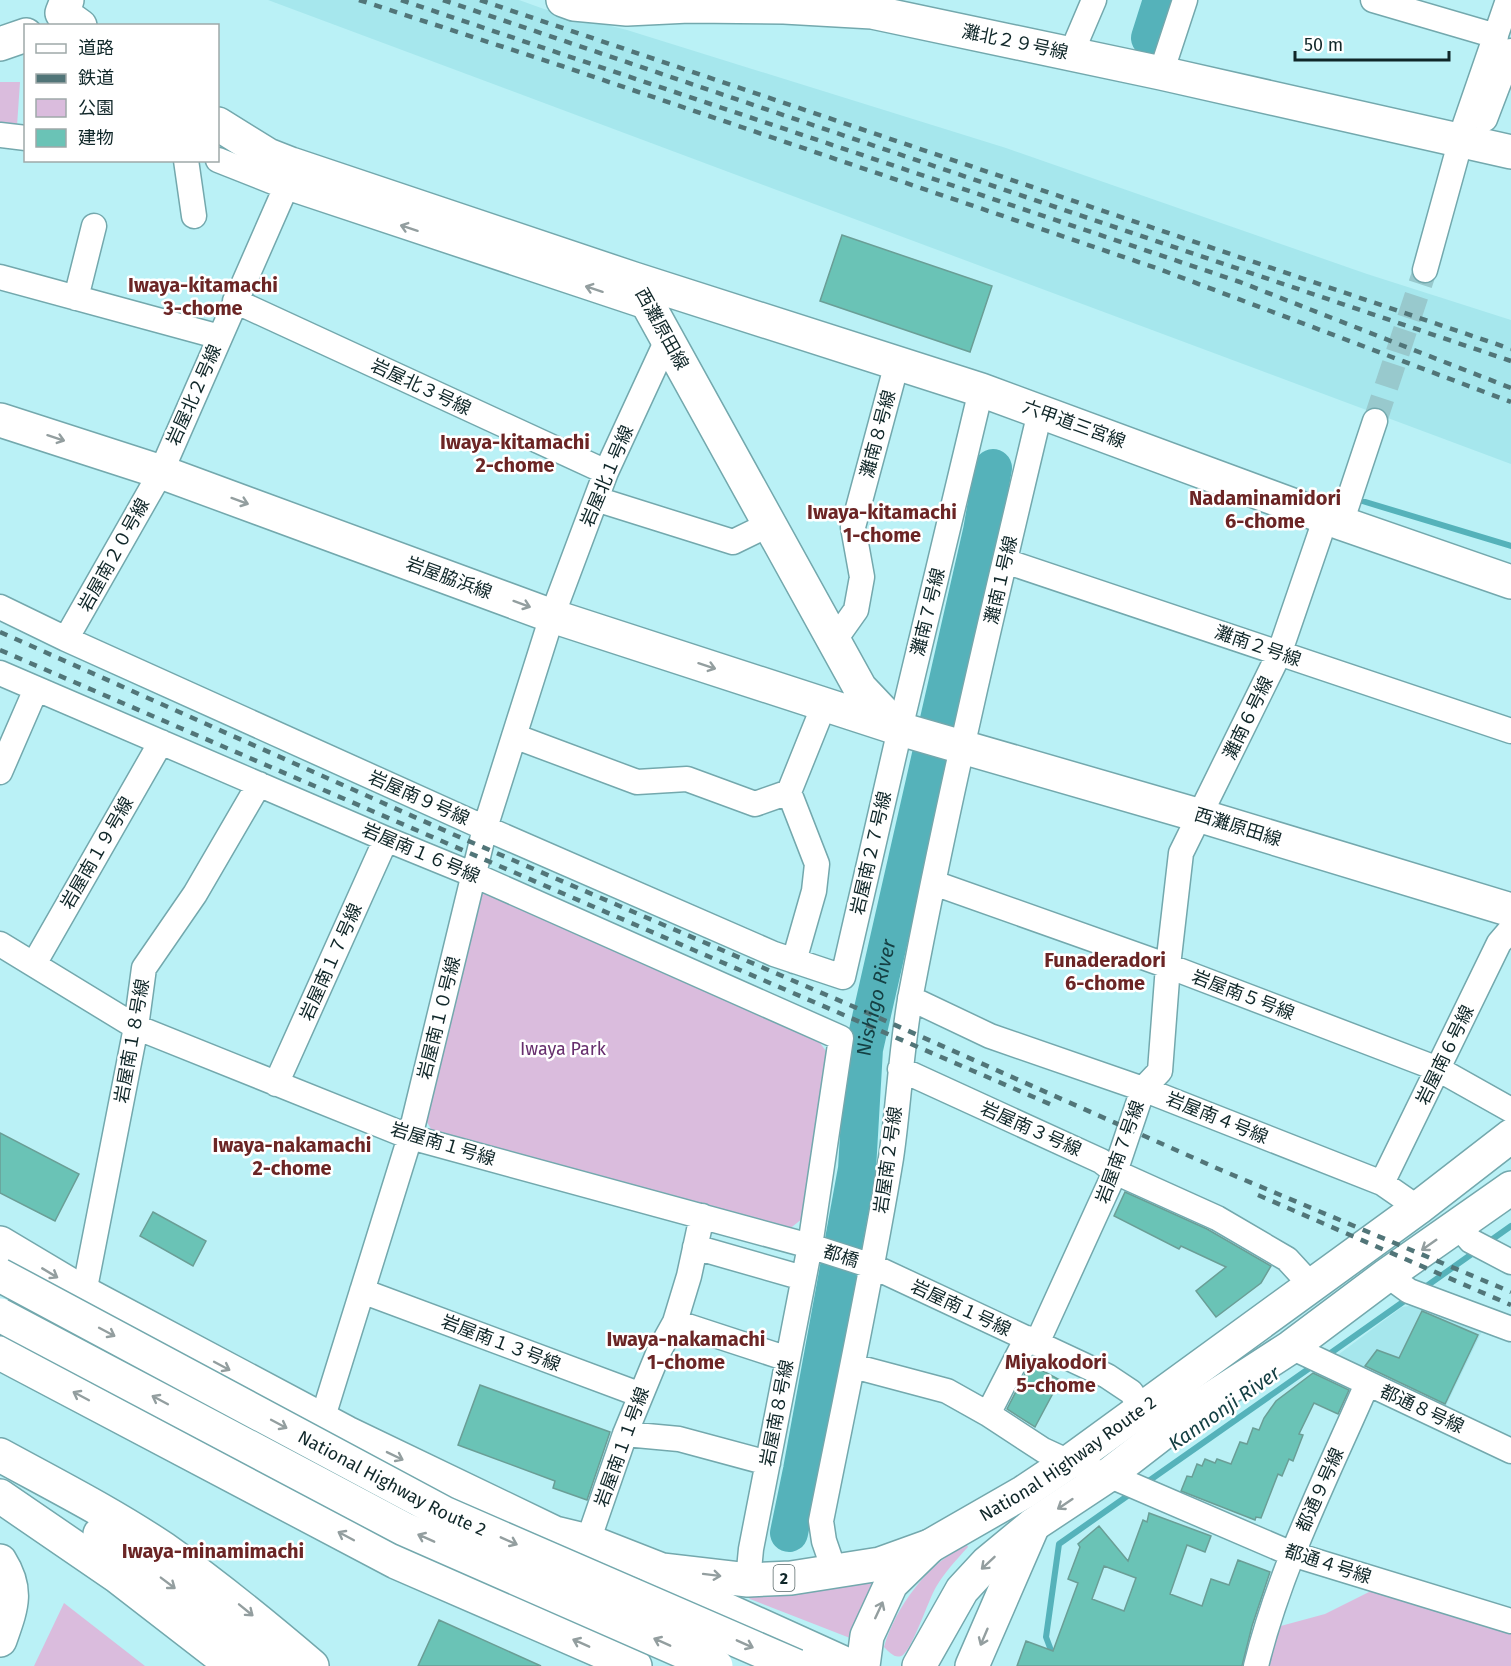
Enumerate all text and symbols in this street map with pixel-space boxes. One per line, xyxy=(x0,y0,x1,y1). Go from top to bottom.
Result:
street label: 灘北２９号線 xyxy=(960,20,1070,64)
legend xyxy=(24,24,219,162)
scale bar xyxy=(1295,24,1450,62)
text: 50 m xyxy=(1304,34,1343,56)
text: 道路 xyxy=(78,37,114,59)
text: 鉄道 xyxy=(78,67,114,89)
text: 公園 xyxy=(78,97,114,119)
text: 建物 xyxy=(78,127,114,149)
one-way arrow xyxy=(400,222,419,233)
district label: Iwaya-kitamachi 3-chome xyxy=(128,273,278,320)
one-way arrow xyxy=(585,283,604,294)
street label: 西灘原田線 xyxy=(631,284,693,374)
street label: 岩屋北２号線 xyxy=(162,341,226,449)
street label: 岩屋北３号線 xyxy=(367,354,475,420)
street label: 灘南８号線 xyxy=(856,388,900,480)
street label: 六甲道三宮線 xyxy=(1019,395,1129,453)
street label: 岩屋北１号線 xyxy=(576,422,638,530)
district label: Iwaya-kitamachi 2-chome xyxy=(440,430,590,477)
one-way arrow xyxy=(46,433,65,444)
district label: Nadaminamidori 6-chome xyxy=(1189,486,1341,533)
street label: 岩屋南２０号線 xyxy=(74,495,154,615)
one-way arrow xyxy=(230,496,249,507)
district label: Iwaya-kitamachi 1-chome xyxy=(807,500,957,547)
street label: 灘南１号線 xyxy=(980,534,1022,626)
street label: 岩屋脇浜線 xyxy=(403,552,495,604)
street label: 灘南７号線 xyxy=(906,566,950,658)
one-way arrow xyxy=(512,600,530,611)
street label: 灘南２号線 xyxy=(1212,621,1304,671)
one-way arrow xyxy=(697,661,716,672)
street label: 灘南６号線 xyxy=(1218,673,1278,763)
street label: 岩屋南９号線 xyxy=(365,766,473,830)
street label: 岩屋南２７号線 xyxy=(846,789,896,917)
street label: 岩屋南１９号線 xyxy=(56,793,138,913)
street label: 西灘原田線 xyxy=(1192,803,1284,851)
street label: 岩屋南１６号線 xyxy=(359,818,483,888)
street label: 岩屋南１７号線 xyxy=(295,900,367,1024)
water label: Nishigo River xyxy=(852,936,901,1057)
district label: Funaderadori 6-chome xyxy=(1044,948,1166,995)
street label: 岩屋南１０号線 xyxy=(413,954,465,1082)
street label: 岩屋南５号線 xyxy=(1189,965,1297,1025)
street label: 岩屋南１８号線 xyxy=(110,977,154,1105)
street label: 岩屋南６号線 xyxy=(1411,1002,1479,1108)
park label: Iwaya Park xyxy=(520,1038,607,1060)
street label: 岩屋南４号線 xyxy=(1163,1088,1271,1148)
street label: 岩屋南３号線 xyxy=(977,1097,1085,1161)
street label: 岩屋南７号線 xyxy=(1091,1097,1149,1207)
street label: 岩屋南２号線 xyxy=(870,1105,906,1215)
street label: 岩屋南１号線 xyxy=(388,1118,498,1170)
district label: Iwaya-nakamachi 2-chome xyxy=(213,1133,371,1180)
one-way arrow xyxy=(1421,1239,1437,1251)
street label: 都橋 xyxy=(820,1240,862,1272)
one-way arrow xyxy=(41,1267,58,1279)
street label: 岩屋南１号線 xyxy=(907,1275,1015,1341)
street label: 岩屋南１３号線 xyxy=(438,1310,564,1376)
one-way arrow xyxy=(98,1326,115,1338)
district label: Iwaya-nakamachi 1-chome xyxy=(607,1327,765,1374)
district label: Miyakodori 5-chome xyxy=(1005,1350,1107,1397)
street label: 岩屋南８号線 xyxy=(756,1358,798,1468)
water label: Kannonji River xyxy=(1164,1360,1286,1455)
one-way arrow xyxy=(212,1361,230,1372)
street label: 都通８号線 xyxy=(1377,1380,1467,1438)
street label: 岩屋南１１号線 xyxy=(590,1384,654,1510)
one-way arrow xyxy=(73,1390,90,1402)
street label: National Highway Route 2 xyxy=(975,1391,1161,1526)
one-way arrow xyxy=(151,1393,169,1405)
one-way arrow xyxy=(270,1418,287,1430)
street label: National Highway Route 2 xyxy=(294,1426,489,1541)
street label: 都通９号線 xyxy=(1292,1444,1348,1536)
one-way arrow xyxy=(385,1450,403,1462)
one-way arrow xyxy=(1057,1498,1073,1510)
one-way arrow xyxy=(338,1530,356,1541)
one-way arrow xyxy=(417,1532,435,1543)
one-way arrow xyxy=(499,1536,517,1547)
district label: Iwaya-minamimachi xyxy=(122,1539,304,1563)
street label: 都通４号線 xyxy=(1282,1540,1374,1588)
one-way arrow xyxy=(981,1556,996,1570)
road number: 2 xyxy=(774,1565,794,1591)
one-way arrow xyxy=(702,1570,722,1581)
one-way arrow xyxy=(160,1577,176,1590)
one-way arrow xyxy=(874,1602,886,1620)
one-way arrow xyxy=(238,1604,254,1617)
one-way arrow xyxy=(978,1628,989,1646)
one-way arrow xyxy=(572,1636,590,1647)
one-way arrow xyxy=(654,1636,672,1648)
one-way arrow xyxy=(736,1639,754,1650)

